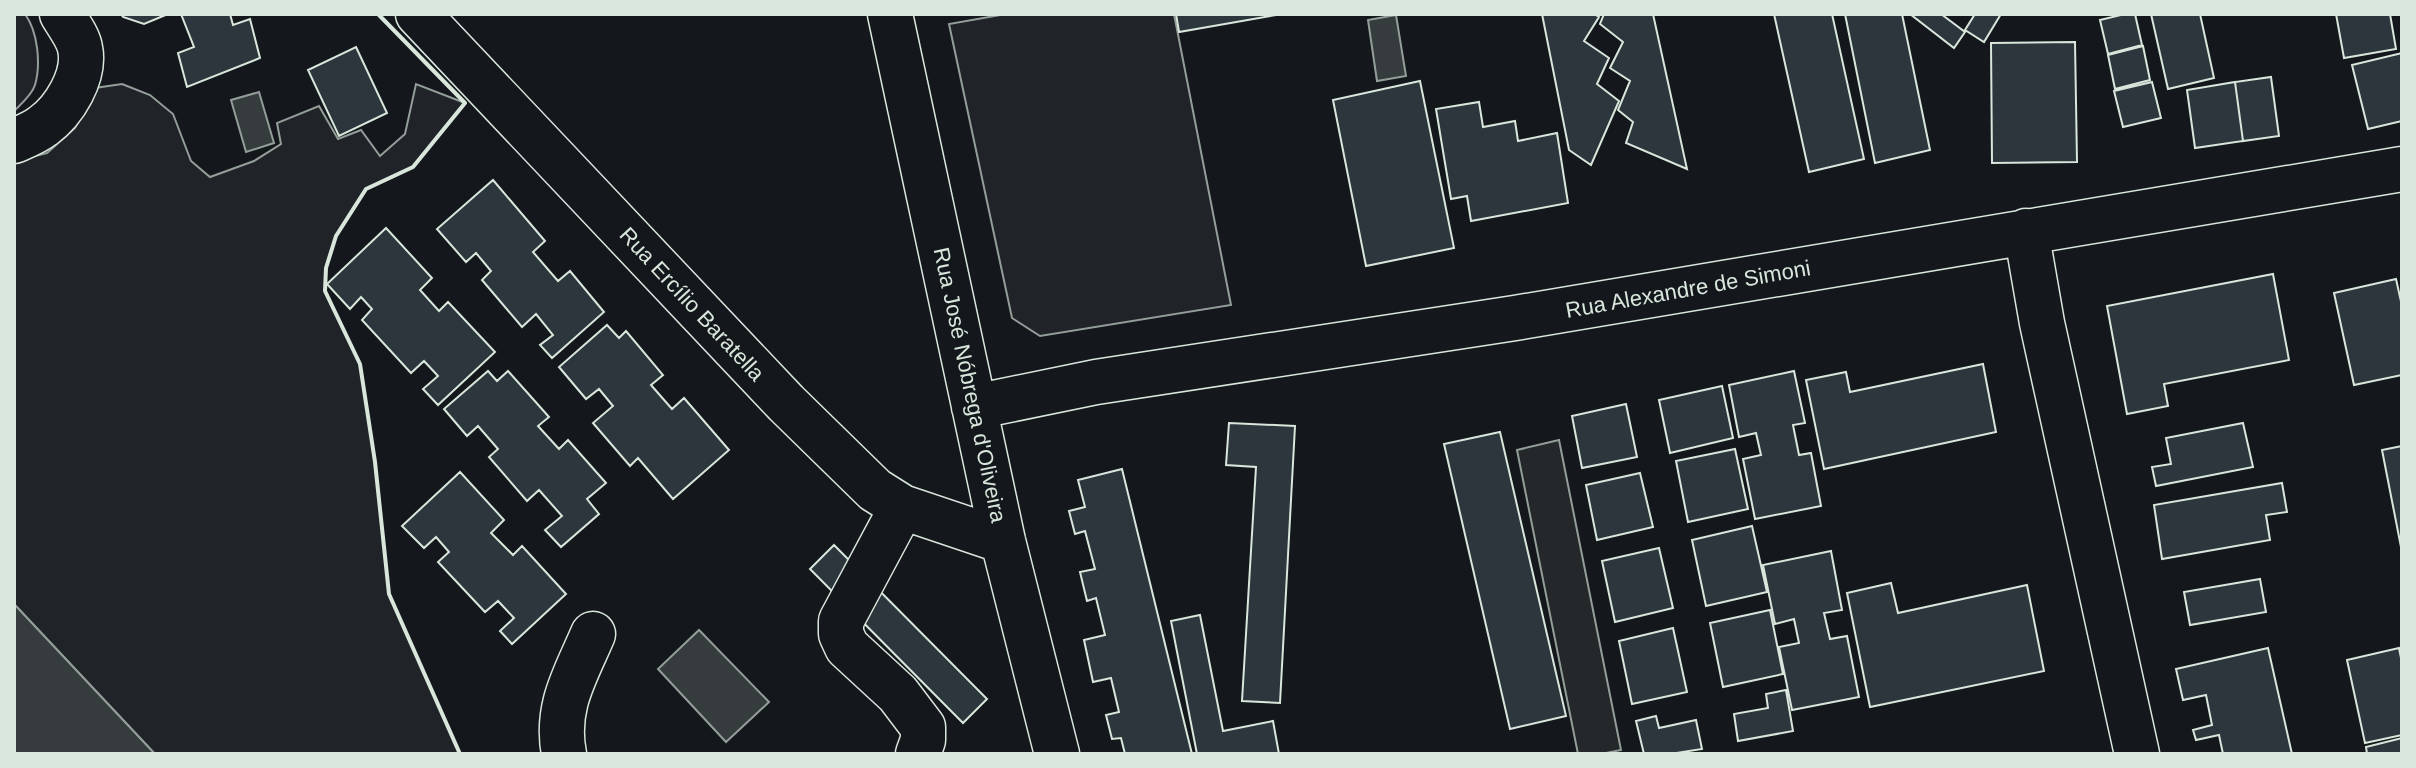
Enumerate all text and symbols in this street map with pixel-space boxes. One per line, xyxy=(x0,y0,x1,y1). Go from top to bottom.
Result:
street label: Rua Ercílio Baratella xyxy=(614,222,770,386)
street label: Rua José Nóbrega d'Oliveira xyxy=(929,245,1012,526)
street label: Rua Alexandre de Simoni xyxy=(1564,255,1812,323)

